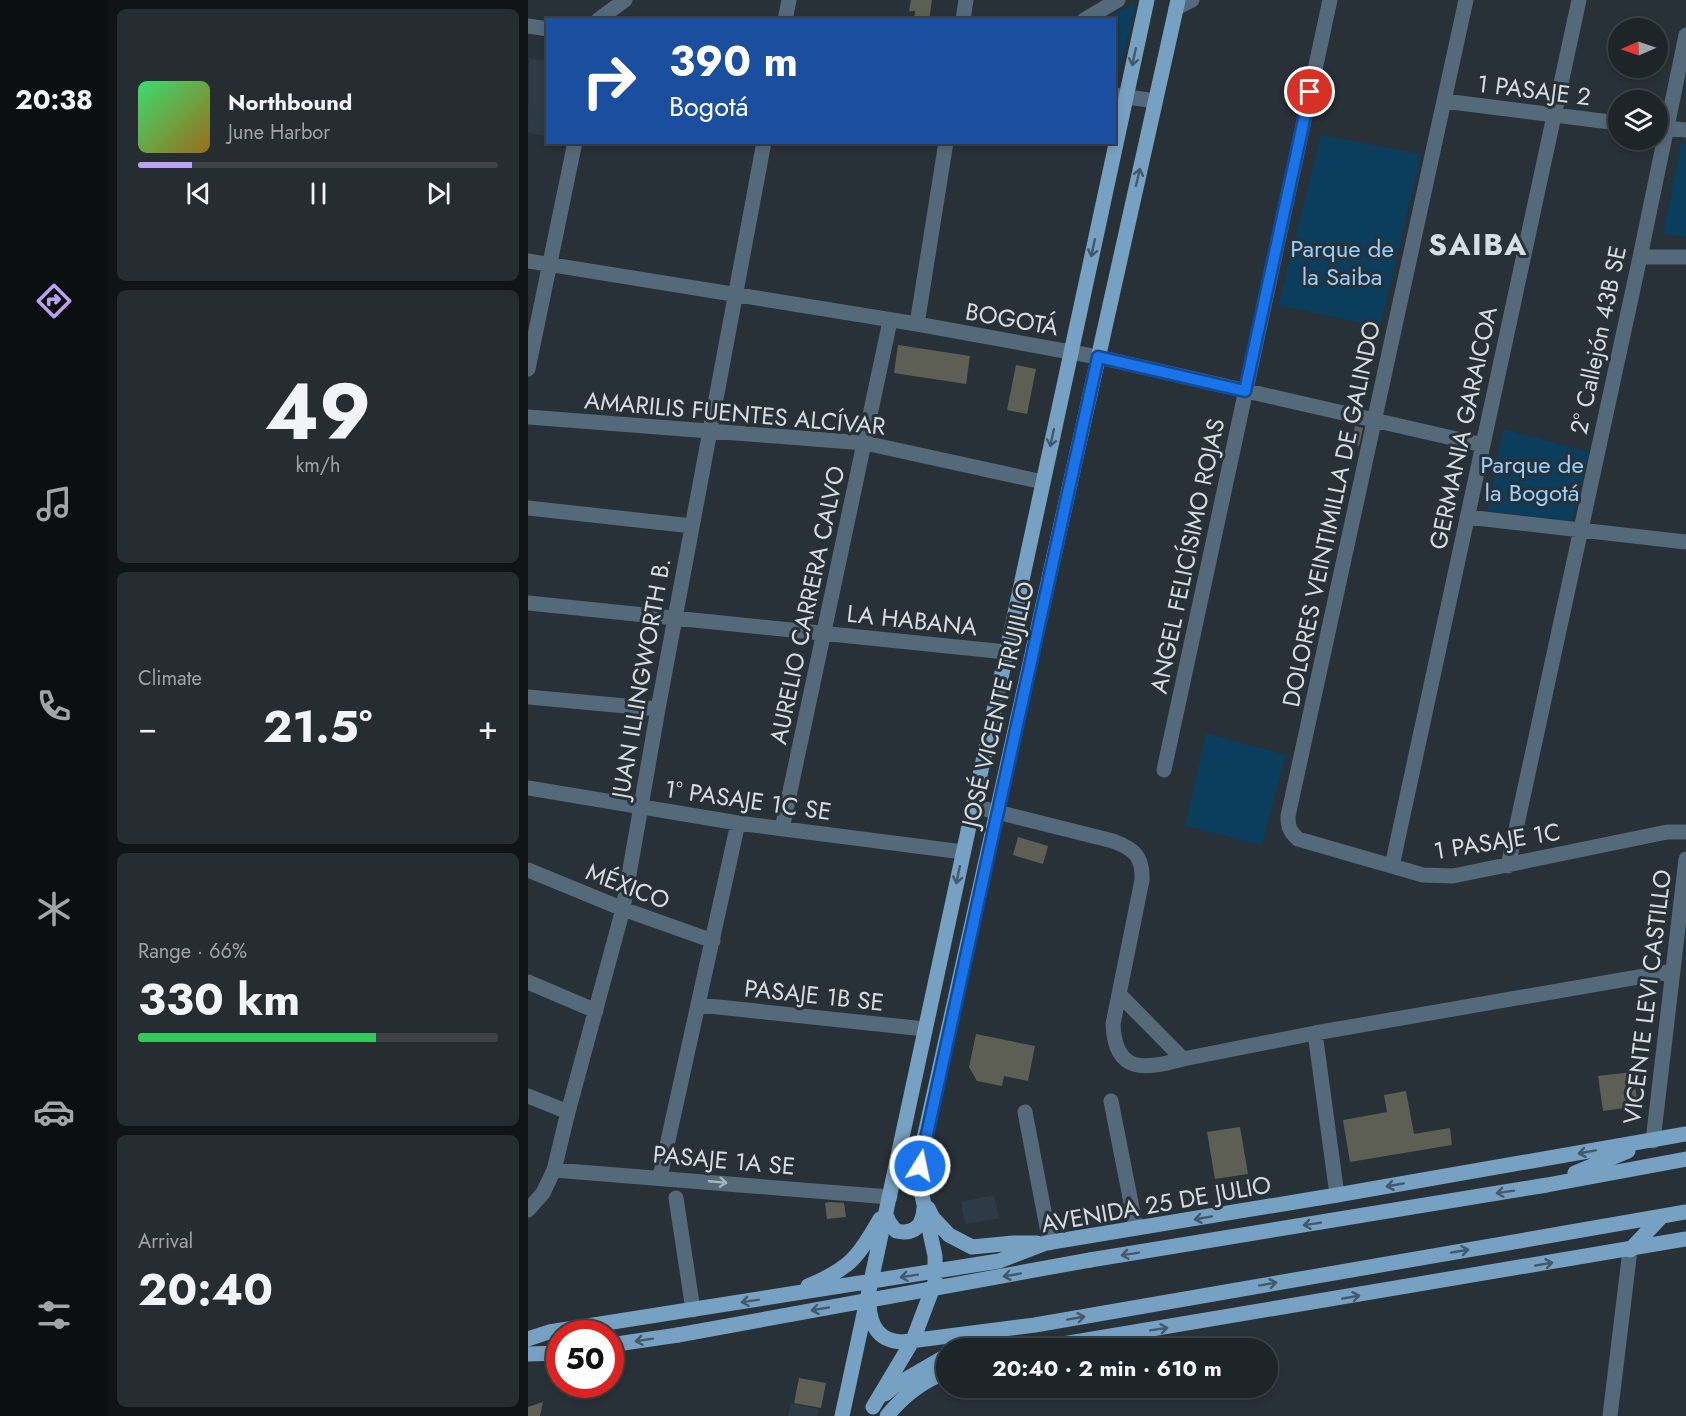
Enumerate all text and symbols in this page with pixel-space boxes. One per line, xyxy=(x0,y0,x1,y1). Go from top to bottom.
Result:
north arrow xyxy=(1608,18,1668,78)
map controls xyxy=(1608,18,1668,150)
text: 390 m xyxy=(669,31,798,92)
icon: right xyxy=(570,42,648,120)
one-way arrow xyxy=(1128,47,1139,66)
pin xyxy=(1284,66,1335,117)
street label: 1 PASAJE 2 xyxy=(1475,66,1593,114)
icon: arrive xyxy=(1293,75,1326,108)
text: 20:38 xyxy=(15,80,93,119)
text: Northbound xyxy=(228,86,352,118)
text: Bogotá xyxy=(669,87,749,126)
button: layers xyxy=(1608,90,1668,150)
text: June Harbor xyxy=(228,118,330,147)
one-way arrow xyxy=(1133,168,1144,187)
icon: previous xyxy=(182,177,215,210)
icon: pause xyxy=(302,177,335,210)
icon: next xyxy=(422,177,455,210)
district label: SAIBA xyxy=(1428,223,1528,266)
park label: Parque de la Saiba xyxy=(1290,231,1394,294)
one-way arrow xyxy=(1087,238,1098,257)
street label: 2º Callejón 43B SE xyxy=(1561,243,1635,437)
icon: directions xyxy=(33,280,75,322)
street label: BOGOTÁ xyxy=(963,294,1061,344)
street label: GERMANIA GARAICOA xyxy=(1420,303,1506,553)
street label: DOLORES VEINTIMILLA DE GALINDO xyxy=(1273,318,1389,710)
text: 49 xyxy=(265,356,371,468)
street label: AMARILIS FUENTES ALCÍVAR xyxy=(583,382,887,444)
street label: ANGEL FELICÍSIMO ROJAS xyxy=(1141,415,1233,697)
one-way arrow xyxy=(1046,428,1057,448)
park label: Parque de la Bogotá xyxy=(1480,447,1584,510)
text: km/h xyxy=(295,451,341,480)
street label: AURELIO CARRERA CALVO xyxy=(760,463,854,747)
icon: music xyxy=(33,483,75,525)
street label: JUAN ILLINGWORTH B. xyxy=(602,555,679,804)
street label: JOSÉ VICENTE TRUJILLO xyxy=(952,578,1043,833)
street label: LA HABANA xyxy=(845,596,979,644)
text: Climate xyxy=(138,664,202,693)
icon: phone xyxy=(33,685,75,727)
text: 21.5° xyxy=(263,694,372,759)
text: − xyxy=(138,704,157,751)
text: + xyxy=(478,704,498,751)
street label: 1° PASAJE 1C SE xyxy=(662,771,834,829)
street label: 1 PASAJE 1C xyxy=(1431,814,1563,868)
street label: MÉXICO xyxy=(581,854,675,918)
one-way arrow xyxy=(952,865,963,885)
street label: VICENTE LEVI CASTILLO xyxy=(1614,868,1680,1126)
icon: climate xyxy=(33,888,75,930)
text: Range · 66% xyxy=(138,937,247,966)
text: 330 km xyxy=(138,967,300,1032)
street label: PASAJE 1B SE xyxy=(742,970,886,1020)
icon: car xyxy=(33,1091,75,1133)
position arrow xyxy=(888,1134,952,1198)
street label: PASAJE 1A SE xyxy=(651,1136,797,1184)
one-way arrow xyxy=(1578,1147,1597,1158)
street label: AVENIDA 25 DE JULIO xyxy=(1038,1167,1274,1241)
one-way arrow xyxy=(708,1177,728,1188)
one-way arrow xyxy=(1386,1180,1405,1191)
one-way arrow xyxy=(1495,1187,1515,1198)
one-way arrow xyxy=(1193,1213,1213,1224)
one-way arrow xyxy=(1303,1219,1323,1230)
text: Arrival xyxy=(138,1227,193,1256)
one-way arrow xyxy=(1450,1245,1469,1256)
one-way arrow xyxy=(1121,1249,1140,1260)
text: 20:40 xyxy=(138,1257,273,1322)
one-way arrow xyxy=(1533,1259,1553,1270)
one-way arrow xyxy=(1003,1270,1023,1281)
one-way arrow xyxy=(899,1271,919,1282)
one-way arrow xyxy=(1258,1279,1277,1290)
one-way arrow xyxy=(1341,1291,1361,1302)
icon: filters xyxy=(33,1294,75,1336)
one-way arrow xyxy=(741,1295,761,1306)
one-way arrow xyxy=(811,1304,831,1315)
one-way arrow xyxy=(1066,1312,1085,1323)
speed limit sign: 50 xyxy=(546,1320,624,1398)
one-way arrow xyxy=(1149,1323,1168,1334)
one-way arrow xyxy=(635,1335,655,1346)
text: 20:40 · 2 min · 610 m xyxy=(992,1352,1222,1384)

